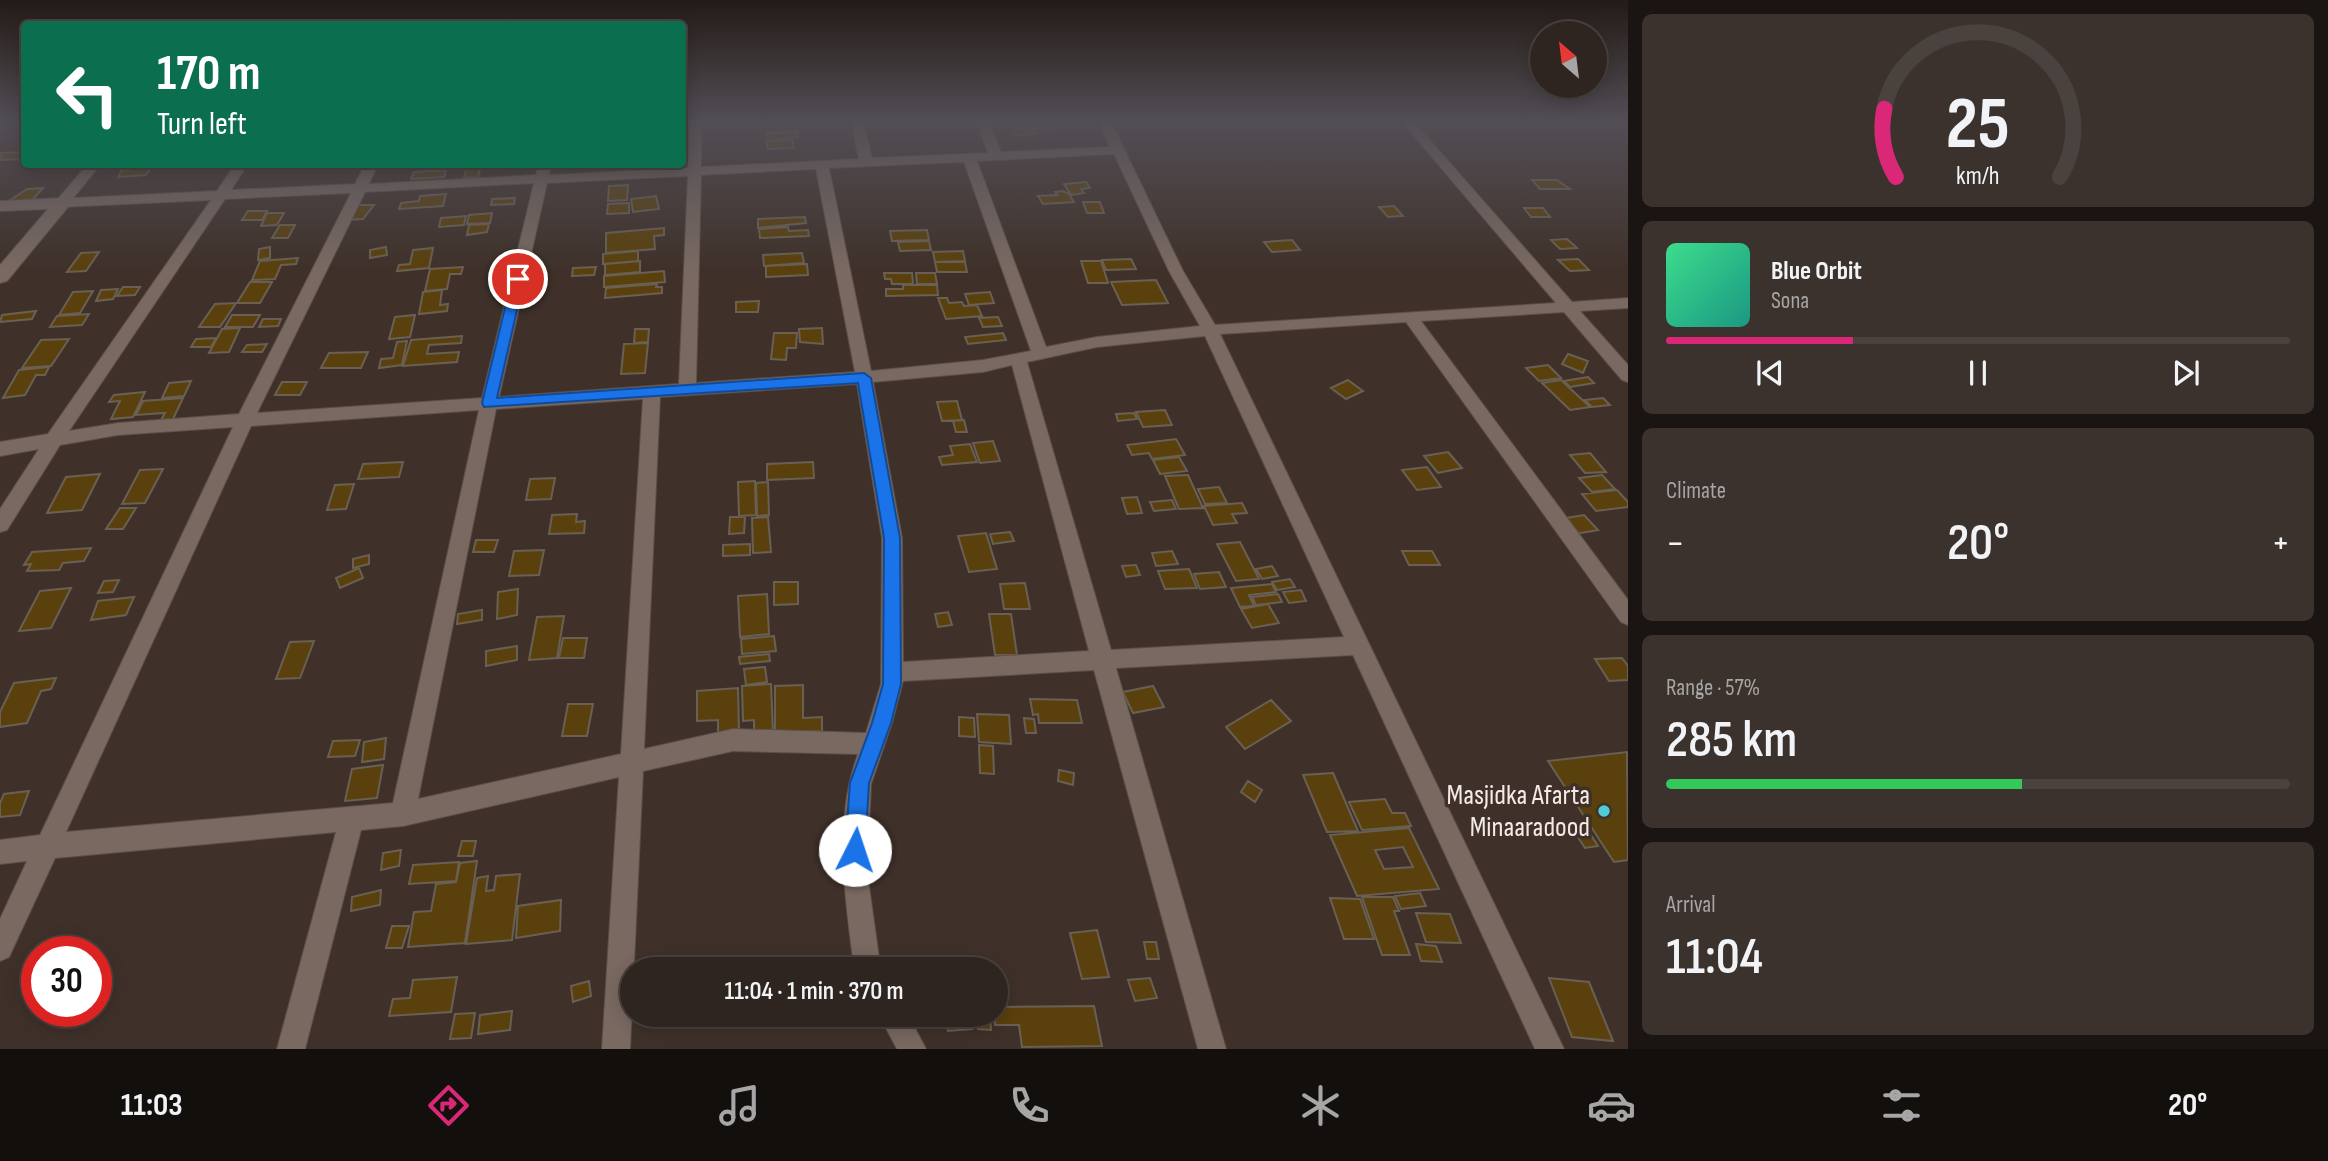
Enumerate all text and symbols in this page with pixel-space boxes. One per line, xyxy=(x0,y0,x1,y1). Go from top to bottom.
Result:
north arrow xyxy=(1530,21,1606,98)
map controls xyxy=(1530,21,1607,98)
text: 170 m xyxy=(157,45,261,104)
icon: left xyxy=(42,49,133,140)
text: 25 xyxy=(1946,81,2010,169)
text: Turn left xyxy=(157,105,247,144)
text: km/h xyxy=(1956,160,2000,191)
pin xyxy=(488,249,548,309)
text: Blue Orbit xyxy=(1771,256,1862,287)
icon: arrive xyxy=(499,260,537,298)
text: Sona xyxy=(1771,287,1809,315)
icon: previous xyxy=(1751,354,1789,392)
icon: pause xyxy=(1959,354,1997,392)
icon: next xyxy=(2167,354,2205,392)
text: Climate xyxy=(1666,477,1726,505)
text: 20° xyxy=(1947,512,2009,575)
text: − xyxy=(1666,521,1685,566)
text: + xyxy=(2271,521,2290,566)
text: Range · 57% xyxy=(1666,674,1760,702)
text: 285 km xyxy=(1666,709,1797,772)
place label: Masjidka Afarta Minaaradood xyxy=(1447,779,1590,844)
marker: Masjidka Afarta Minaaradood xyxy=(1596,803,1612,819)
position arrow xyxy=(818,813,892,887)
text: Arrival xyxy=(1666,891,1715,919)
text: 11:04 xyxy=(1666,926,1763,989)
speed limit sign: 30 xyxy=(21,936,112,1027)
text: 11:04 · 1 min · 370 m xyxy=(725,976,904,1007)
icon: directions xyxy=(424,1081,473,1130)
icon: music xyxy=(715,1081,764,1130)
icon: phone xyxy=(1005,1081,1054,1130)
icon: climate xyxy=(1296,1081,1345,1130)
icon: car xyxy=(1587,1081,1636,1130)
icon: filters xyxy=(1877,1081,1926,1130)
text: 11:03 xyxy=(121,1086,183,1125)
text: 20° xyxy=(2168,1086,2207,1125)

